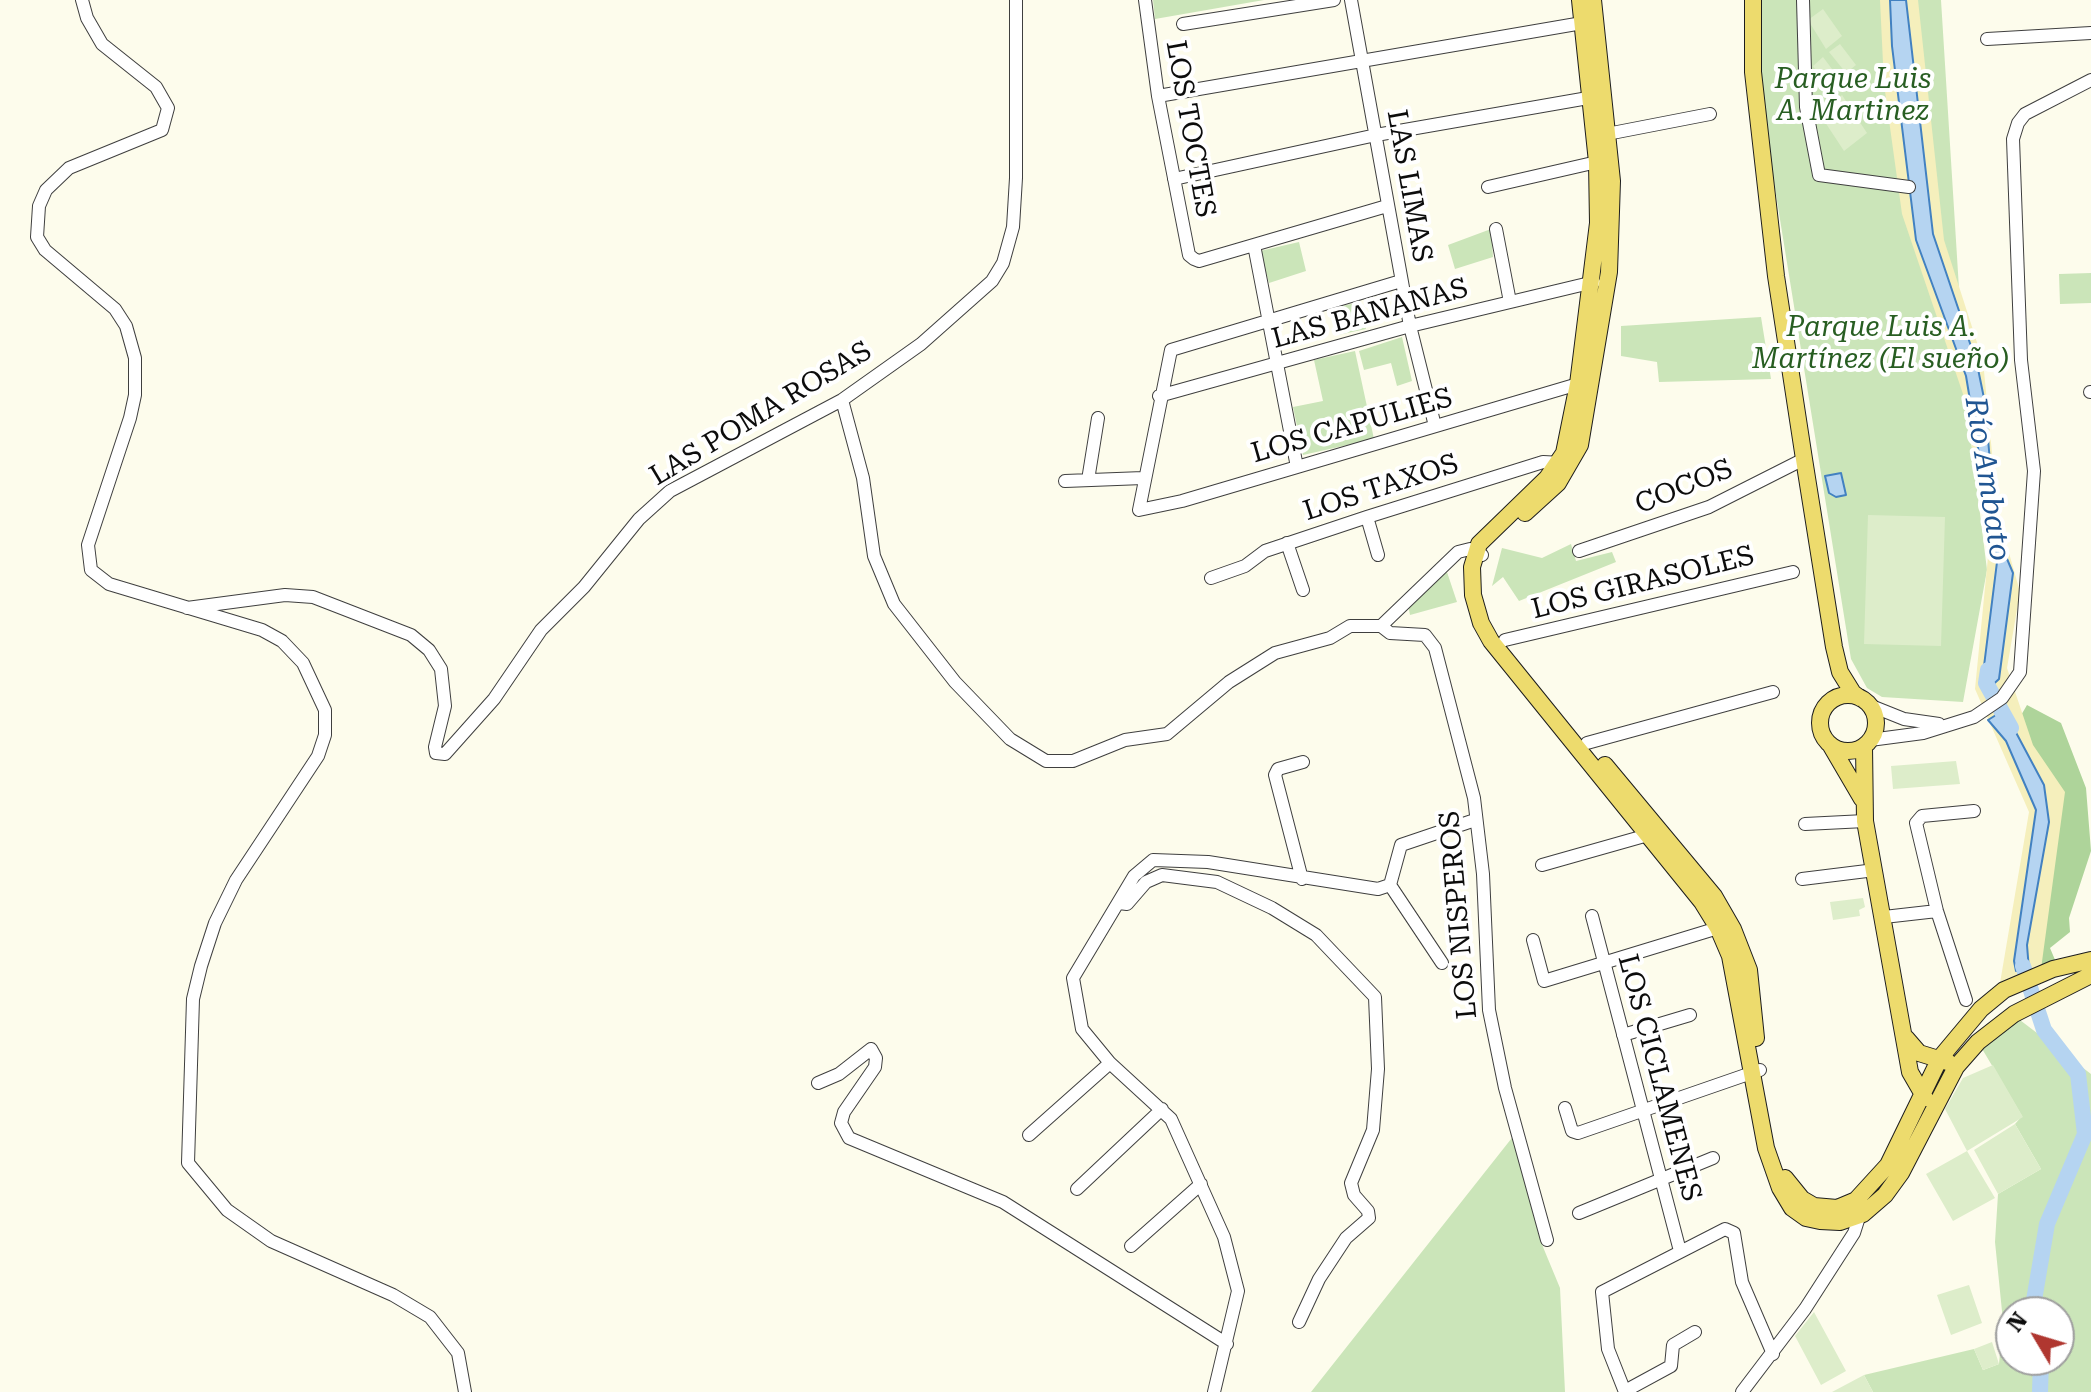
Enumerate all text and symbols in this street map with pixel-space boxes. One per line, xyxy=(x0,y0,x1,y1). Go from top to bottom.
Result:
street label: LOS TOCTES xyxy=(1158,38,1222,220)
park label: Parque Luis A. Martinez xyxy=(1775,63,1931,129)
street label: LAS LIMAS xyxy=(1379,107,1439,265)
street label: LAS BANANAS xyxy=(1268,272,1472,356)
park label: Parque Luis A. Martínez (El sueño) xyxy=(1752,311,2010,377)
street label: LAS POMA ROSAS xyxy=(644,335,878,493)
street label: LOS CAPULIES xyxy=(1248,381,1456,471)
water label: Río Ambato xyxy=(1956,394,2018,564)
street label: LOS TAXOS xyxy=(1299,447,1463,529)
street label: COCOS xyxy=(1630,452,1738,522)
street label: LOS GIRASOLES xyxy=(1528,539,1758,627)
street label: LOS NISPEROS xyxy=(1433,809,1485,1021)
street label: LOS CICLAMENES xyxy=(1610,951,1708,1205)
north arrow xyxy=(1995,1296,2075,1376)
text: N xyxy=(2002,1308,2032,1337)

